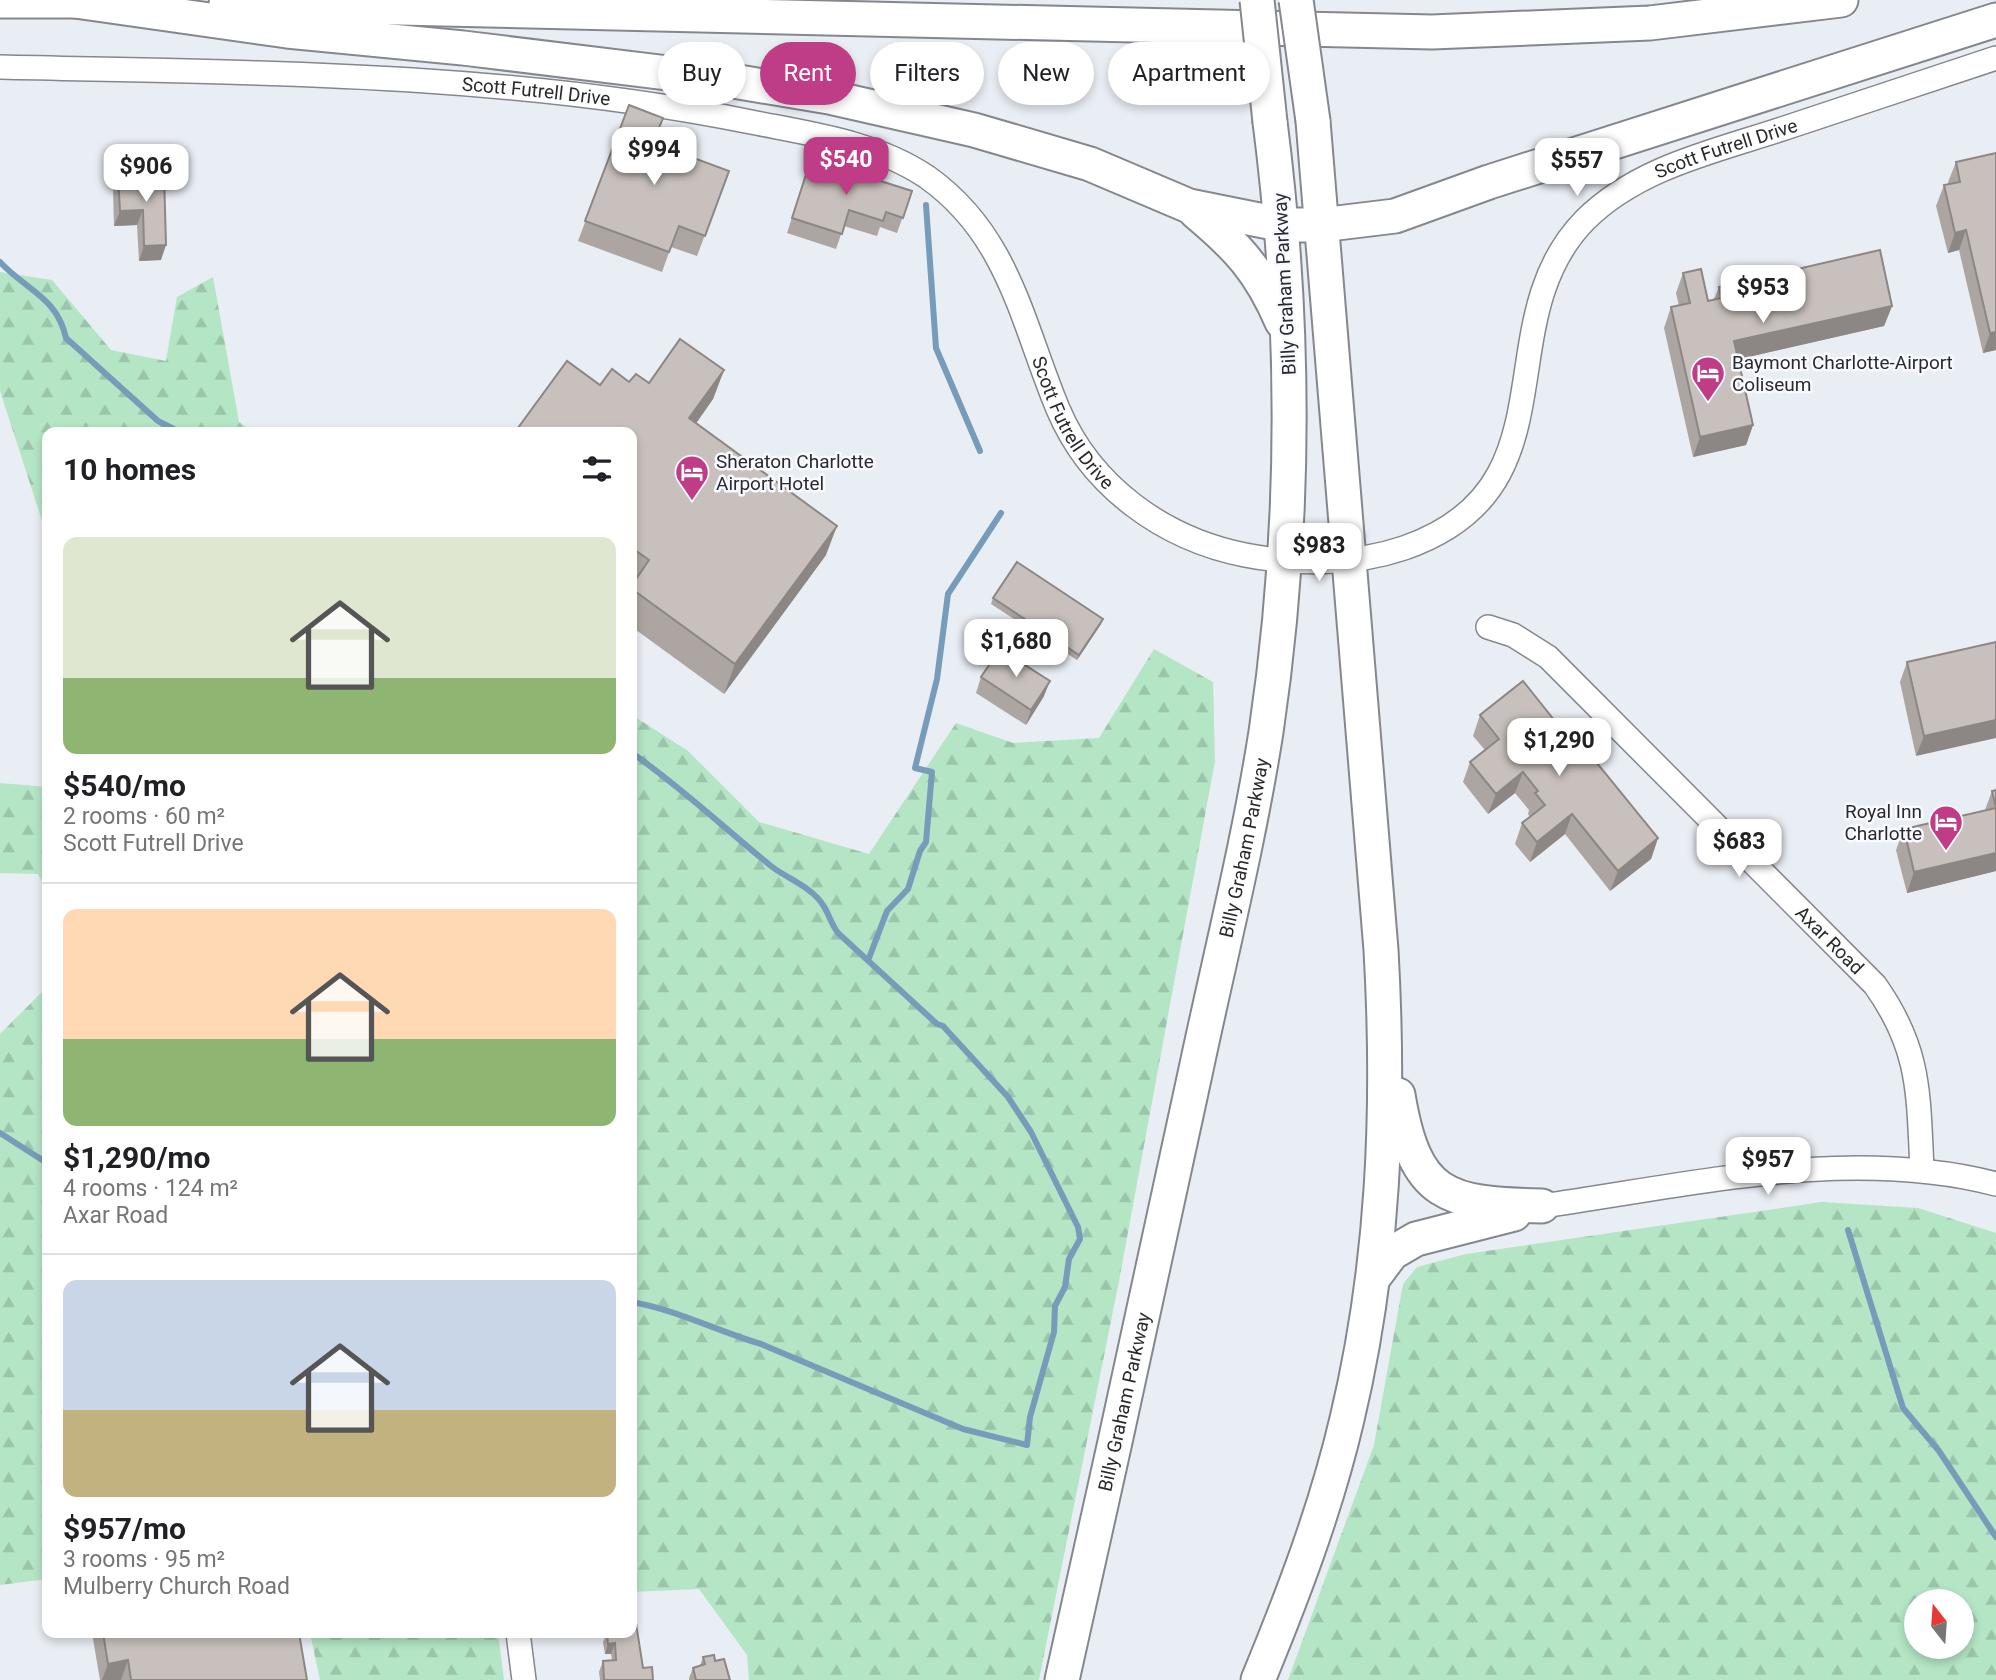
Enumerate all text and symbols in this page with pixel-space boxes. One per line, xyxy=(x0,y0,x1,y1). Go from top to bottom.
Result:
chip: Buy xyxy=(658,42,746,105)
chip: Rent xyxy=(760,42,856,105)
chip: Filters xyxy=(870,42,984,105)
chip: New xyxy=(998,42,1094,105)
chip: Apartment xyxy=(1108,42,1270,105)
street label: Scott Futrell Drive xyxy=(461,73,612,111)
street label: Scott Futrell Drive xyxy=(1651,114,1800,184)
pin: $994 xyxy=(613,128,695,187)
text: $994 xyxy=(628,136,680,163)
pin: $540 xyxy=(805,138,887,197)
pin: $557 xyxy=(1536,138,1618,198)
pin: $906 xyxy=(105,144,187,204)
text: $540 xyxy=(820,146,872,173)
text: $557 xyxy=(1551,147,1603,174)
text: $906 xyxy=(120,153,172,180)
street label: Billy Graham Parkway xyxy=(1268,192,1301,376)
pin: $953 xyxy=(1722,266,1804,325)
text: $953 xyxy=(1737,274,1789,301)
place label: Baymont Charlotte-Airport Coliseum xyxy=(1732,351,1953,396)
street label: Scott Futrell Drive xyxy=(1027,353,1119,494)
hotel icon: Baymont Charlotte-Airport Coliseum xyxy=(1689,354,1727,403)
icon: filters xyxy=(578,450,616,488)
place label: Sheraton Charlotte Airport Hotel xyxy=(716,450,874,495)
text: 10 homes xyxy=(63,452,196,487)
hotel icon: Sheraton Charlotte Airport Hotel xyxy=(673,453,711,502)
pin: $983 xyxy=(1278,524,1360,583)
text: $983 xyxy=(1293,532,1345,559)
icon: home xyxy=(277,582,403,708)
pin: $1,680 xyxy=(959,620,1073,679)
text: $1,680 xyxy=(980,628,1052,655)
pin: $1,290 xyxy=(1502,718,1616,778)
text: $1,290 xyxy=(1523,727,1595,754)
street label: Billy Graham Parkway xyxy=(1215,756,1274,940)
text: $540/mo xyxy=(63,768,186,803)
place label: Royal Inn Charlotte xyxy=(1844,800,1922,845)
text: 2 rooms · 60 m² xyxy=(63,803,225,830)
hotel icon: Royal Inn Charlotte xyxy=(1927,803,1965,852)
pin: $683 xyxy=(1698,820,1780,879)
text: $683 xyxy=(1713,828,1765,855)
text: Scott Futrell Drive xyxy=(63,830,244,857)
street label: Axar Road xyxy=(1791,901,1868,979)
icon: home xyxy=(277,954,403,1080)
pin: $957 xyxy=(1727,1138,1809,1197)
text: $1,290/mo xyxy=(63,1140,211,1175)
text: $957 xyxy=(1742,1146,1794,1173)
text: 4 rooms · 124 m² xyxy=(63,1175,238,1202)
text: Axar Road xyxy=(63,1202,168,1229)
street label: Billy Graham Parkway xyxy=(1093,1310,1155,1494)
icon: home xyxy=(277,1325,403,1451)
text: $957/mo xyxy=(63,1511,186,1546)
text: 3 rooms · 95 m² xyxy=(63,1546,225,1573)
text: Mulberry Church Road xyxy=(63,1573,290,1600)
north arrow xyxy=(1904,1589,1974,1659)
map controls xyxy=(1904,1589,1974,1659)

